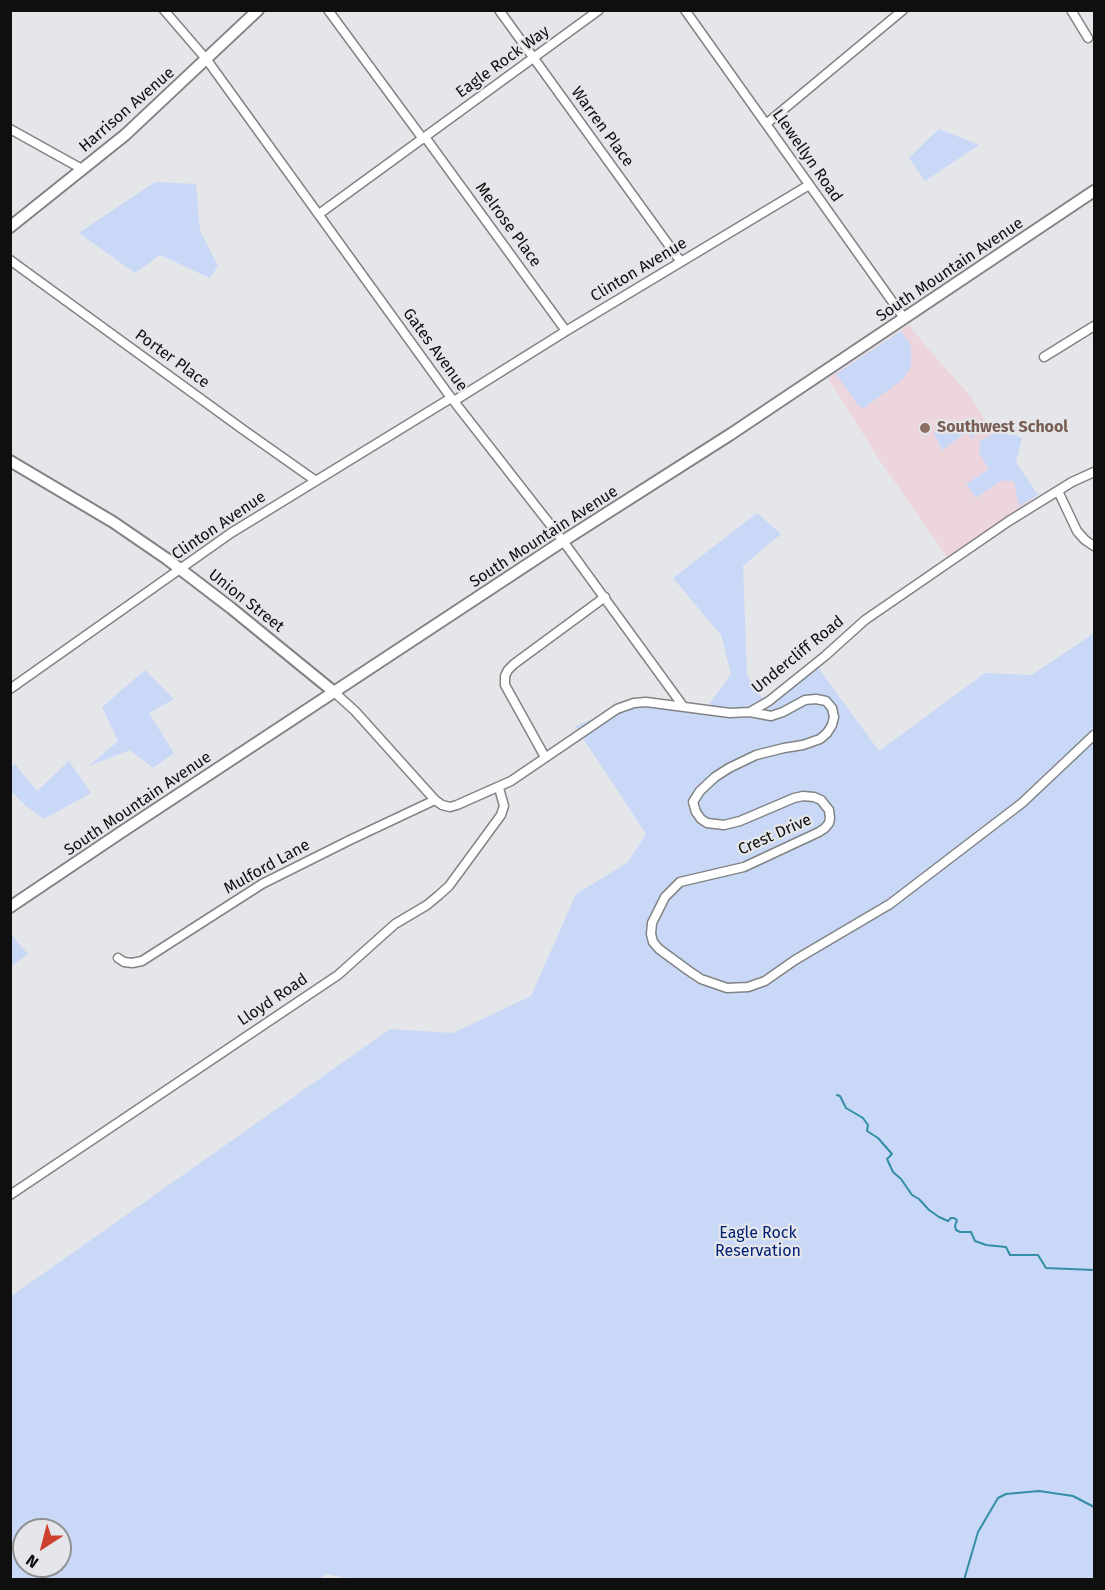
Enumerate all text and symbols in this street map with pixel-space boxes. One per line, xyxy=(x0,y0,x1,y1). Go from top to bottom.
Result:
street label: Eagle Rock Way xyxy=(453,22,553,102)
street label: Harrison Avenue xyxy=(75,63,179,157)
street label: Warren Place xyxy=(567,83,637,171)
street label: Llewellyn Road xyxy=(768,106,846,206)
street label: Melrose Place xyxy=(471,179,545,271)
street label: South Mountain Avenue xyxy=(873,214,1027,326)
street label: Clinton Avenue xyxy=(587,234,691,306)
street label: Gates Avenue xyxy=(398,305,472,395)
street label: Porter Place xyxy=(131,326,213,392)
place label: Southwest School xyxy=(937,418,1068,438)
marker: Southwest School xyxy=(918,421,932,435)
street label: South Mountain Avenue xyxy=(466,482,622,592)
street label: Clinton Avenue xyxy=(168,488,270,564)
street label: Union Street xyxy=(204,565,288,637)
street label: Undercliff Road xyxy=(748,612,848,698)
street label: South Mountain Avenue xyxy=(61,748,215,860)
street label: Crest Drive xyxy=(735,810,815,860)
street label: Mulford Lane xyxy=(221,836,313,898)
street label: Lloyd Road xyxy=(234,970,312,1030)
park label: Eagle Rock Reservation xyxy=(715,1224,801,1262)
north arrow xyxy=(12,1518,72,1578)
text: N xyxy=(22,1551,42,1572)

